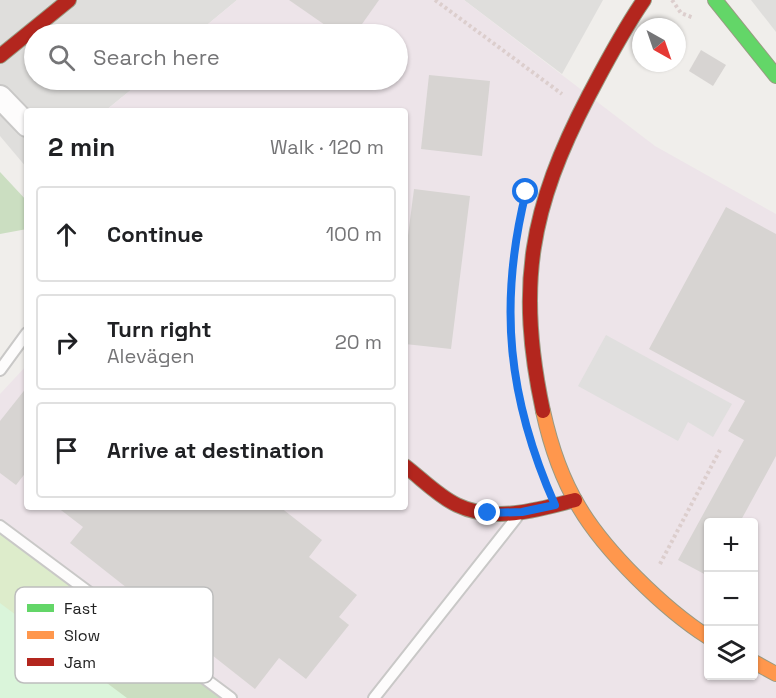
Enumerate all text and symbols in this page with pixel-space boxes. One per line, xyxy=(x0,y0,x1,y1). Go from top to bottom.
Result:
north arrow xyxy=(632,18,686,72)
search box xyxy=(24,24,408,90)
icon: search xyxy=(45,41,78,74)
text: Search here xyxy=(93,43,220,71)
text: 2 min xyxy=(48,130,115,164)
text: Walk · 120 m xyxy=(270,134,384,160)
route start xyxy=(512,178,538,204)
icon: ahead xyxy=(50,218,83,251)
text: Continue xyxy=(107,220,203,248)
text: 100 m xyxy=(326,221,382,247)
text: Turn right xyxy=(107,315,212,343)
icon: right xyxy=(50,326,83,359)
text: 20 m xyxy=(335,329,382,355)
text: Alevägen xyxy=(107,343,195,369)
icon: arrive xyxy=(50,434,83,467)
text: Arrive at destination xyxy=(107,436,324,464)
route end xyxy=(474,499,500,525)
map controls xyxy=(704,518,758,680)
button: + xyxy=(704,518,758,572)
button: − xyxy=(704,572,758,626)
legend xyxy=(15,587,213,683)
text: Fast xyxy=(64,598,97,619)
text: Slow xyxy=(64,625,100,646)
button: layers xyxy=(704,626,758,680)
text: Jam xyxy=(64,652,96,673)

